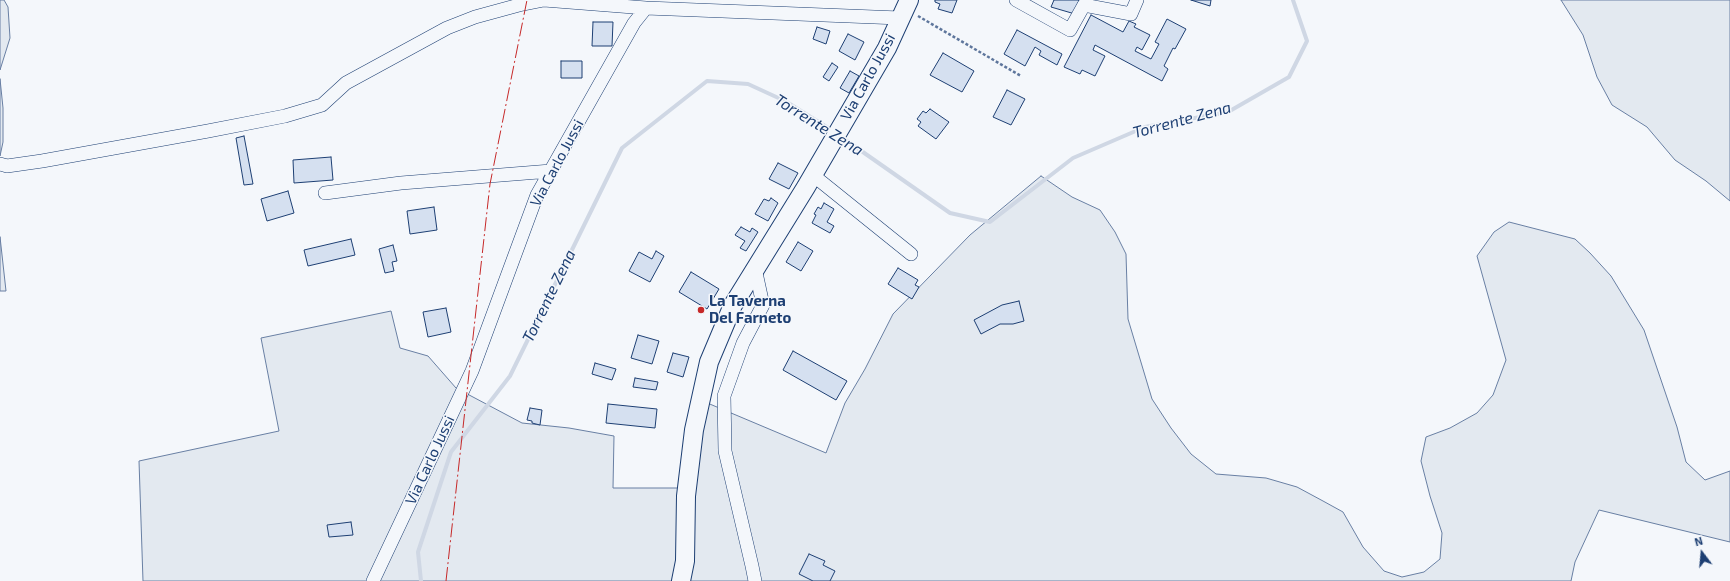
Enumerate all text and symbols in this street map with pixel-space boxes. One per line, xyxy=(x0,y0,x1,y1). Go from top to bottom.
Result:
street label: Via Carlo Jussi xyxy=(837,31,899,123)
water label: Torrente Zena xyxy=(771,90,867,160)
water label: Torrente Zena xyxy=(1131,98,1233,142)
street label: Via Carlo Jussi xyxy=(526,116,588,210)
water label: Torrente Zena xyxy=(518,246,580,346)
place label: La Taverna Del Farneto xyxy=(709,292,791,327)
marker: La Taverna Del Farneto xyxy=(696,305,706,315)
street label: Via Carlo Jussi xyxy=(402,413,458,507)
north arrow xyxy=(1682,533,1722,573)
text: N xyxy=(1693,534,1704,548)

